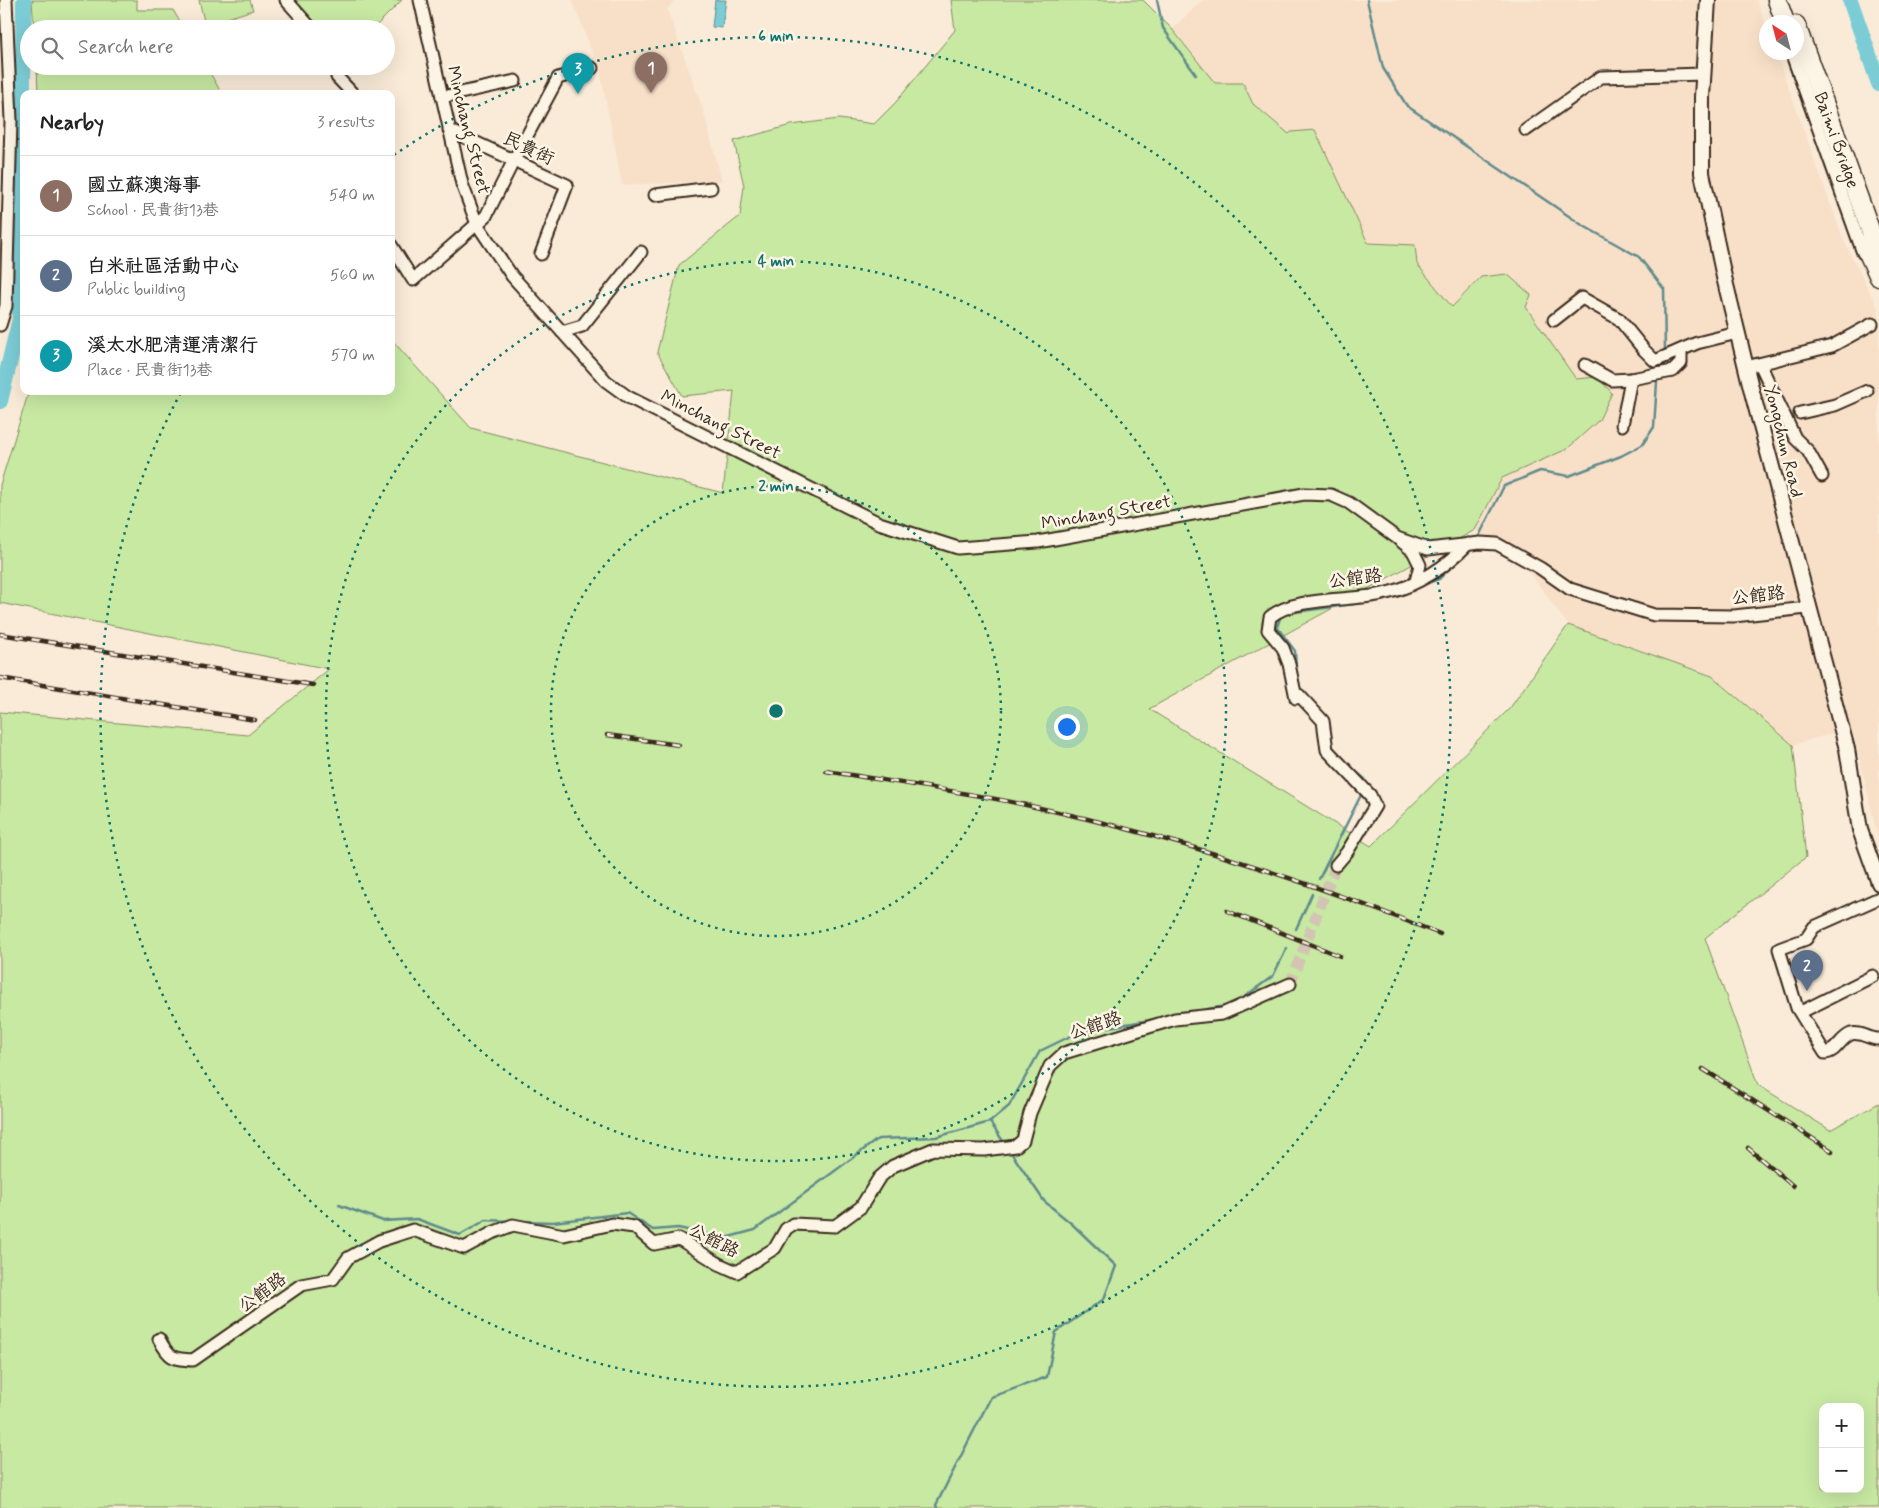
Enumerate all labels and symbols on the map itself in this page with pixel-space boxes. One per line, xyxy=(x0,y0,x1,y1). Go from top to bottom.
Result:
north arrow xyxy=(1759,15,1804,60)
text: 6 min xyxy=(758,27,794,47)
pin: 1 xyxy=(635,52,667,93)
pin: 3 xyxy=(562,53,594,94)
street label: Minchang Street xyxy=(439,63,496,198)
street label: Baimi Bridge xyxy=(1807,89,1865,192)
street label: 民貴街 xyxy=(499,127,558,171)
text: 4 min xyxy=(758,252,794,272)
street label: Yongchun Road xyxy=(1756,382,1809,500)
street label: Minchang Street xyxy=(656,384,785,467)
text: 2 min xyxy=(758,477,794,497)
street label: Minchang Street xyxy=(1039,490,1173,538)
street label: 公館路 xyxy=(1327,564,1383,594)
street label: 公館路 xyxy=(1730,581,1786,611)
centre of rings xyxy=(767,702,785,720)
your location xyxy=(1054,714,1080,740)
pin: 2 xyxy=(1791,950,1823,991)
street label: 公館路 xyxy=(1066,1006,1125,1046)
street label: 公館路 xyxy=(684,1218,743,1264)
street label: 公館路 xyxy=(234,1267,291,1318)

